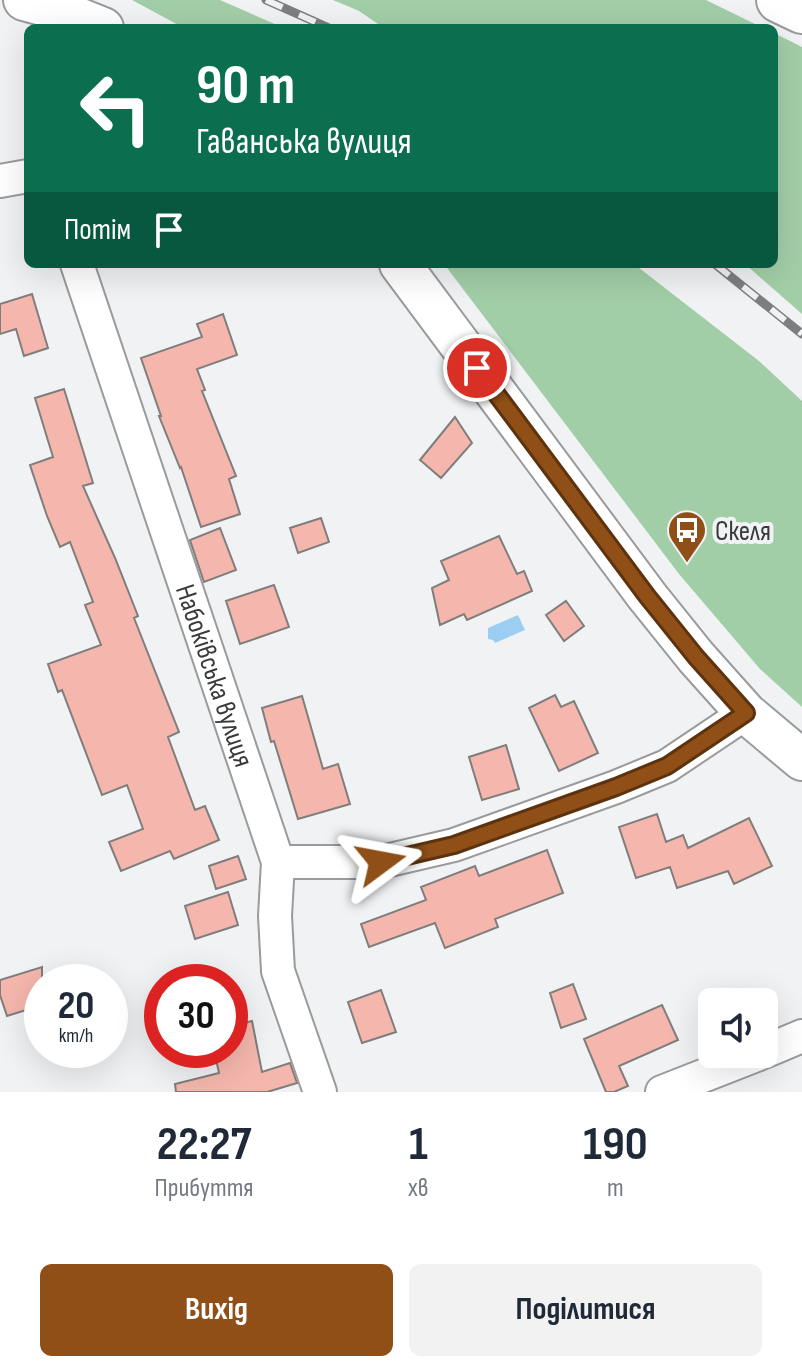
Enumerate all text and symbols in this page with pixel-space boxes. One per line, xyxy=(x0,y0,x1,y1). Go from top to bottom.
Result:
text: 90 m xyxy=(196,53,295,120)
icon: left xyxy=(64,56,168,160)
text: Гаванська вулиця xyxy=(196,121,412,164)
icon: arrive xyxy=(147,208,191,252)
text: Потім xyxy=(64,212,131,248)
pin xyxy=(443,334,511,402)
icon: arrive xyxy=(455,346,499,390)
bus stop icon: Скеля xyxy=(666,509,708,564)
place label: Скеля xyxy=(715,515,771,548)
street label: Набоківська вулиця xyxy=(168,580,260,771)
position arrow xyxy=(339,820,423,904)
speed limit sign: 30 xyxy=(144,964,248,1068)
text: 20 xyxy=(58,982,94,1030)
map controls xyxy=(698,988,778,1068)
button: sound xyxy=(698,988,778,1068)
text: km/h xyxy=(59,1024,93,1048)
text: 22:27 xyxy=(157,1116,251,1173)
text: 1 xyxy=(409,1116,428,1173)
text: 190 xyxy=(583,1116,648,1173)
text: Прибуття xyxy=(154,1173,254,1204)
text: хв xyxy=(408,1173,429,1204)
text: m xyxy=(607,1173,624,1204)
button: Вихід xyxy=(40,1264,393,1356)
button: Поділитися xyxy=(409,1264,762,1356)

